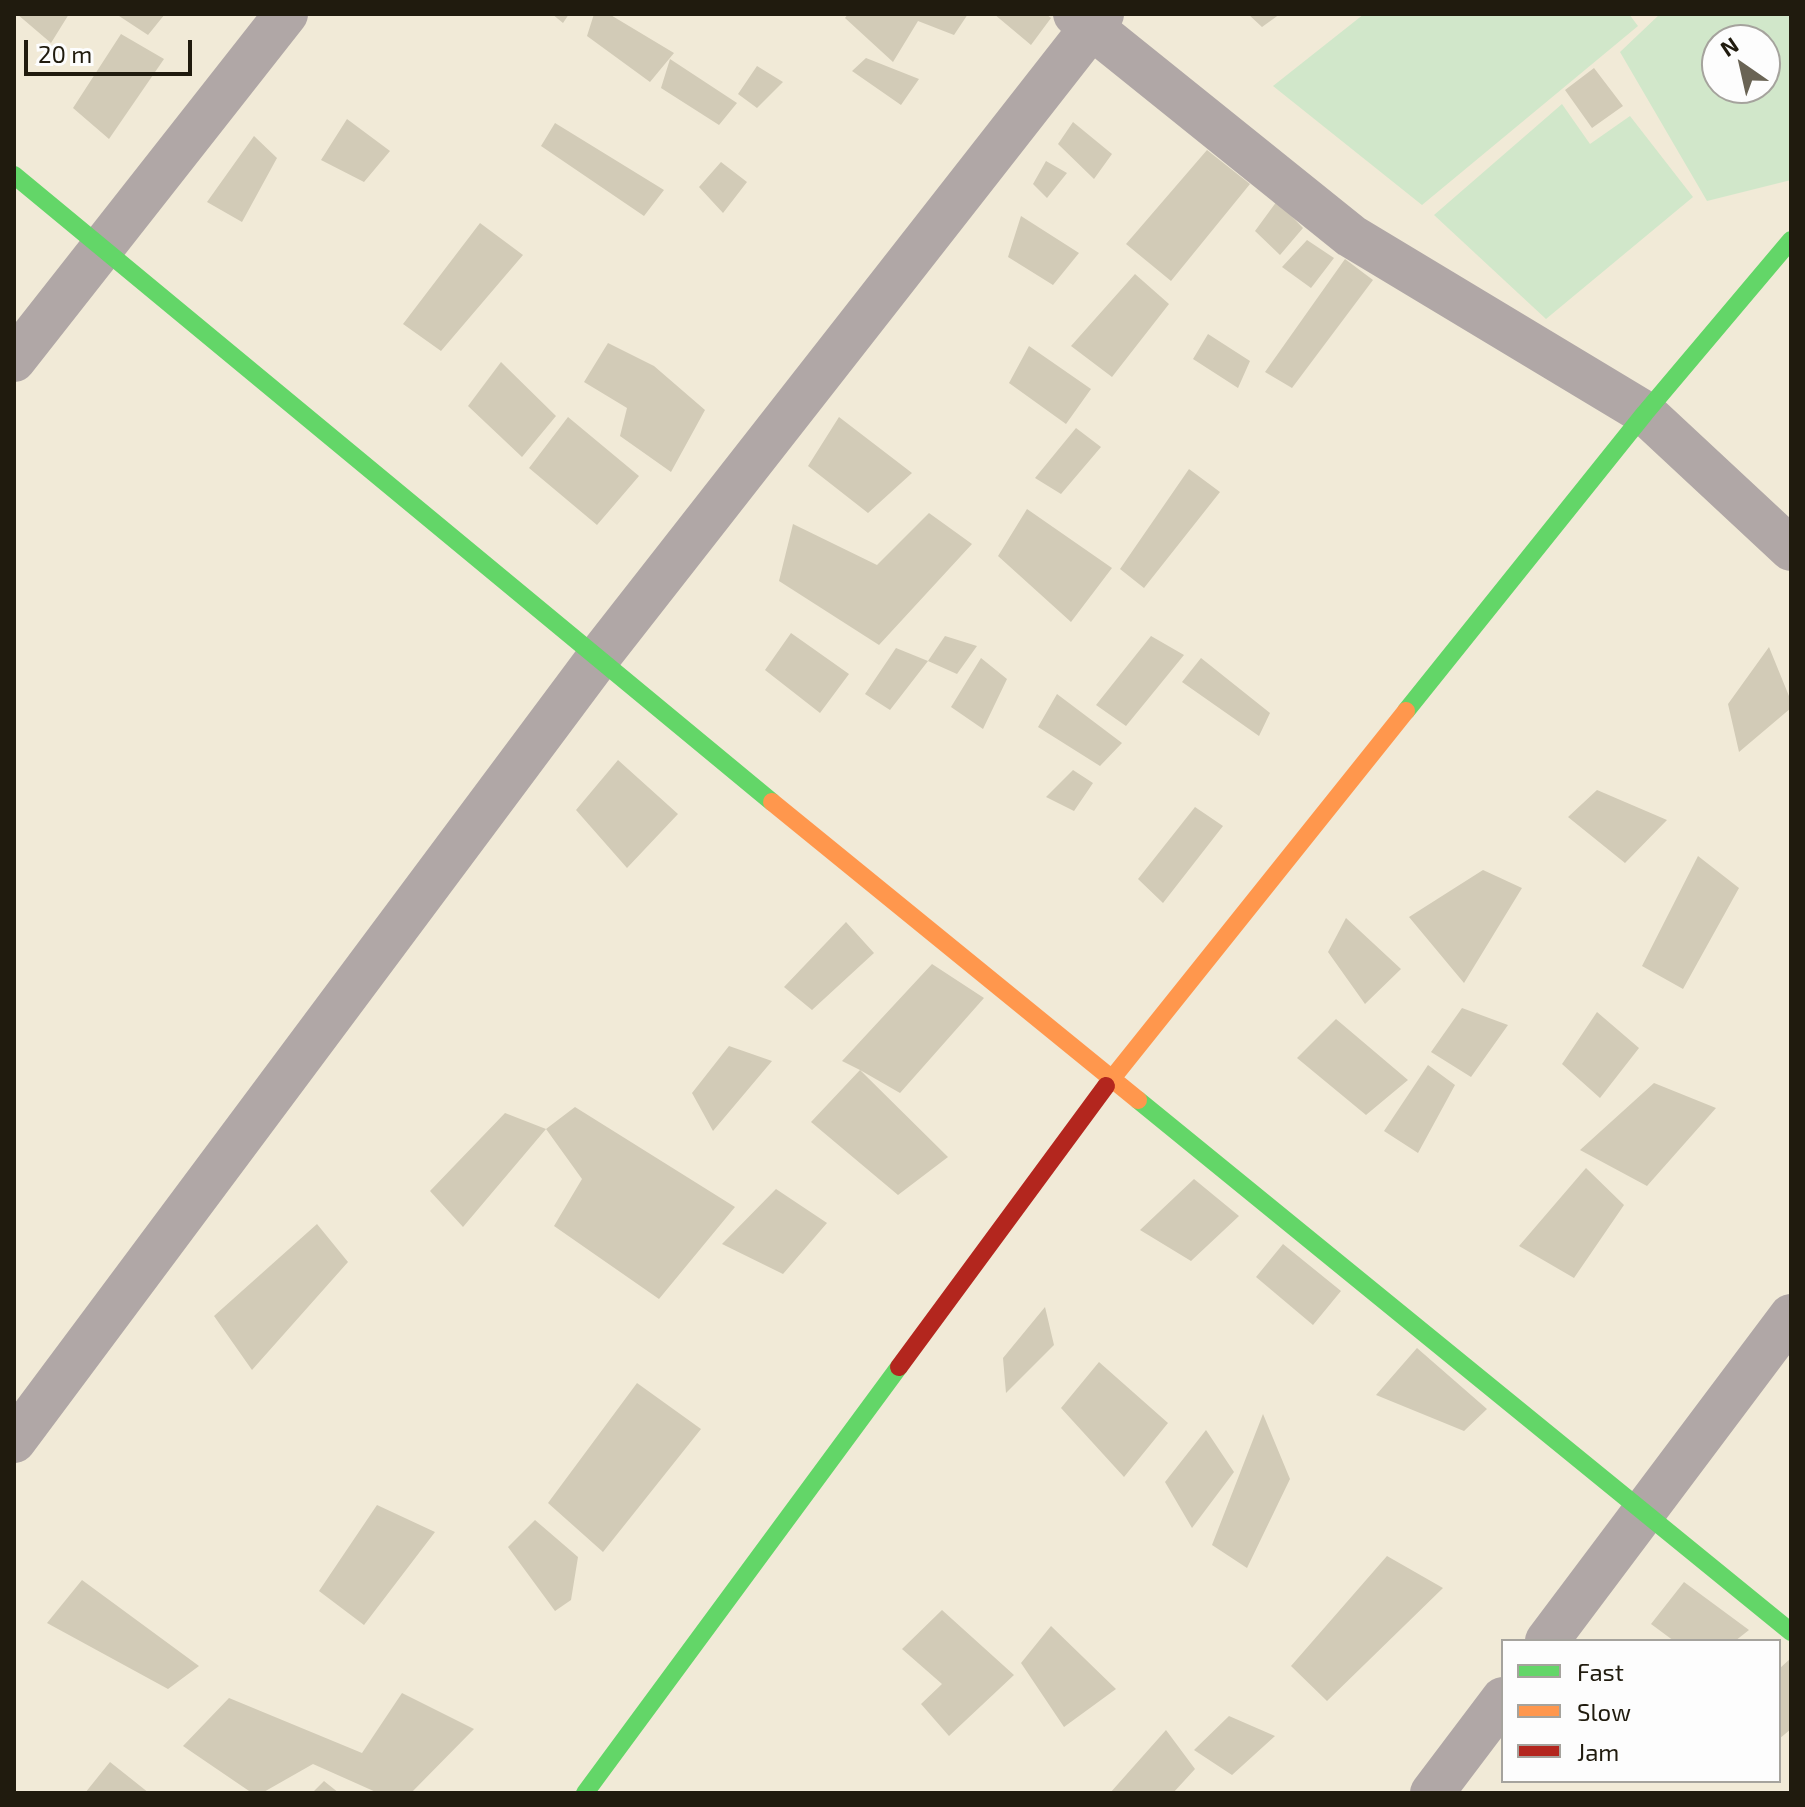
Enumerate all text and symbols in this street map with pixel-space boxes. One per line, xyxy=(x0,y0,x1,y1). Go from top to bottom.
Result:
scale bar xyxy=(28,24,196,74)
north arrow xyxy=(1701,24,1781,104)
text: N xyxy=(1715,31,1743,61)
text: 20 m xyxy=(38,39,92,68)
legend xyxy=(1501,1639,1781,1783)
text: Fast xyxy=(1577,1657,1624,1686)
text: Slow xyxy=(1577,1697,1631,1726)
text: Jam xyxy=(1577,1737,1619,1766)

